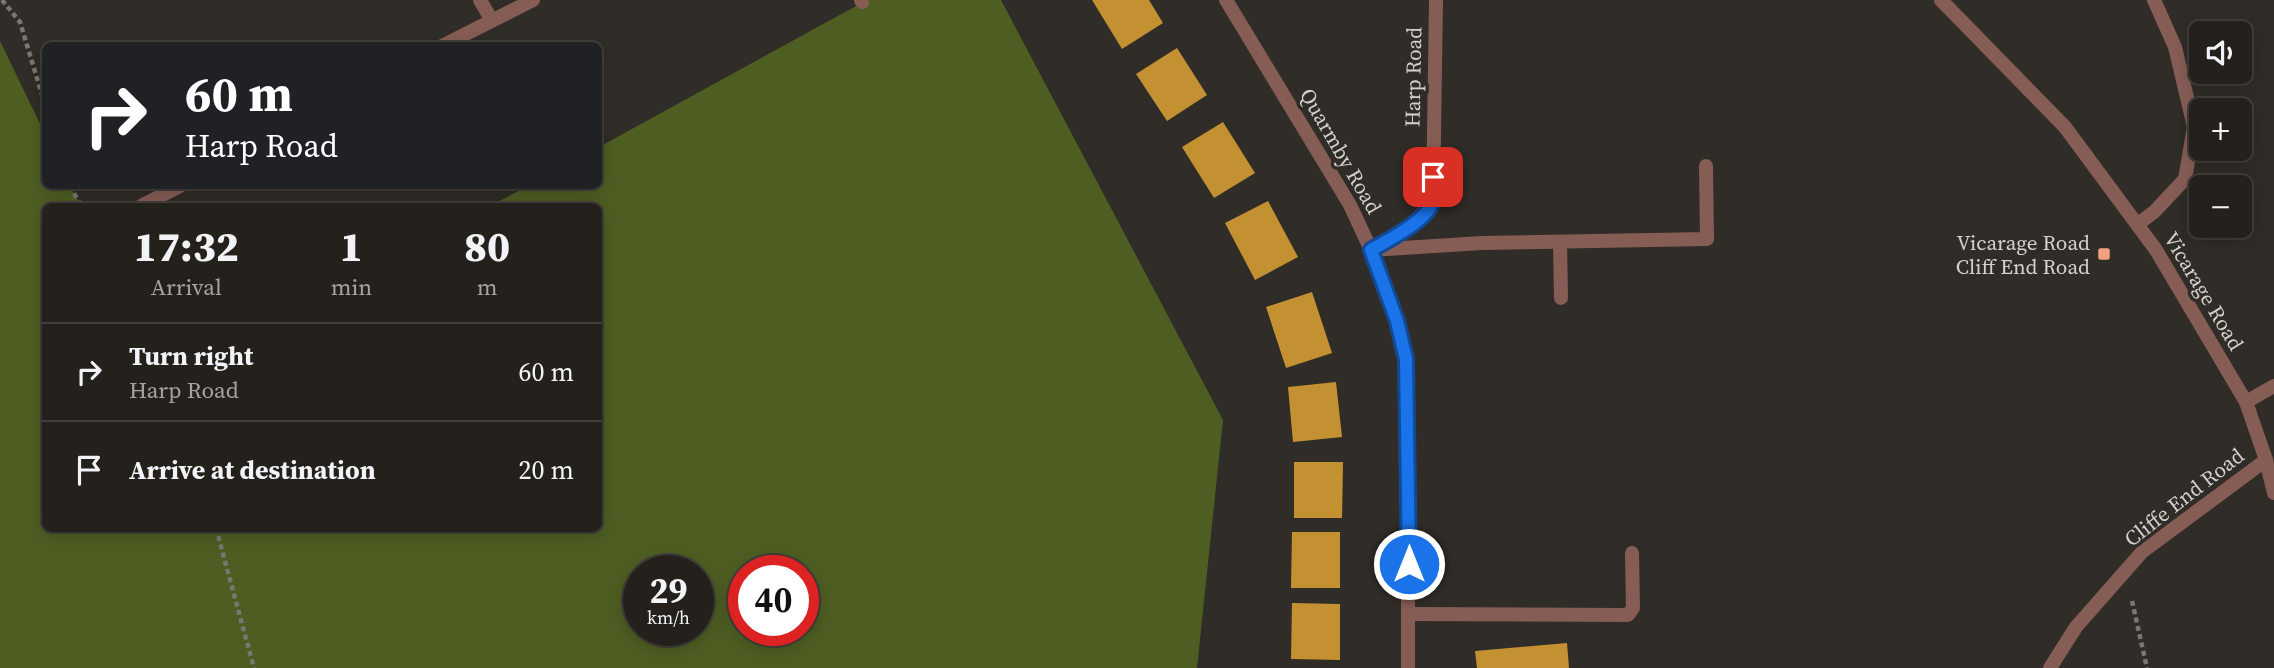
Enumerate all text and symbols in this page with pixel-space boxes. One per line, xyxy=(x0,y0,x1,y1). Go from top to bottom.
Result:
map controls xyxy=(2189,21,2252,238)
button: sound xyxy=(2189,21,2252,84)
street label: Harp Road xyxy=(1398,27,1428,127)
text: 60 m xyxy=(185,60,293,127)
icon: right xyxy=(70,70,161,161)
street label: Quarmby Road xyxy=(1293,83,1389,219)
button: + xyxy=(2189,98,2252,161)
text: Harp Road xyxy=(185,124,338,168)
pin xyxy=(1403,147,1463,207)
icon: arrive xyxy=(1414,158,1452,196)
button: − xyxy=(2189,175,2252,238)
text: 17:32 xyxy=(134,217,239,275)
text: 1 xyxy=(340,217,363,275)
text: 80 xyxy=(464,217,510,275)
street label: Vicarage Road xyxy=(2157,226,2251,356)
place label: Vicarage Road Cliff End Road xyxy=(1956,228,2090,281)
marker: Vicarage Road Cliff End Road xyxy=(2096,246,2112,262)
text: Arrival xyxy=(151,271,222,303)
text: min xyxy=(331,271,372,303)
text: m xyxy=(477,271,497,303)
text: Turn right xyxy=(129,338,253,374)
icon: right xyxy=(70,353,108,391)
text: 60 m xyxy=(519,354,574,390)
text: Harp Road xyxy=(129,374,239,406)
street label: Cliffe End Road xyxy=(2118,441,2250,553)
icon: arrive xyxy=(70,451,108,489)
text: Arrive at destination xyxy=(129,452,376,488)
text: 20 m xyxy=(519,452,574,488)
position arrow xyxy=(1372,527,1446,601)
speed limit sign: 40 xyxy=(728,555,819,646)
text: 29 xyxy=(650,567,687,615)
text: km/h xyxy=(647,605,690,630)

